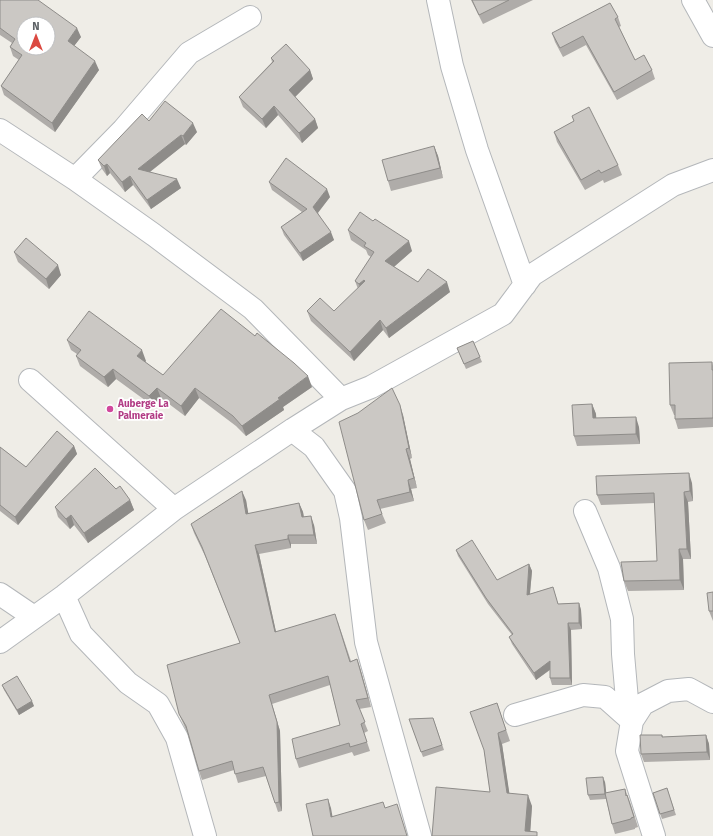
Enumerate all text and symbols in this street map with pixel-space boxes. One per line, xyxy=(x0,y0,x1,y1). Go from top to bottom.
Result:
north arrow xyxy=(16,16,56,56)
text: N xyxy=(32,20,40,33)
place label: Auberge La Palmeraie xyxy=(117,398,169,422)
marker: Auberge La Palmeraie xyxy=(105,404,115,414)

